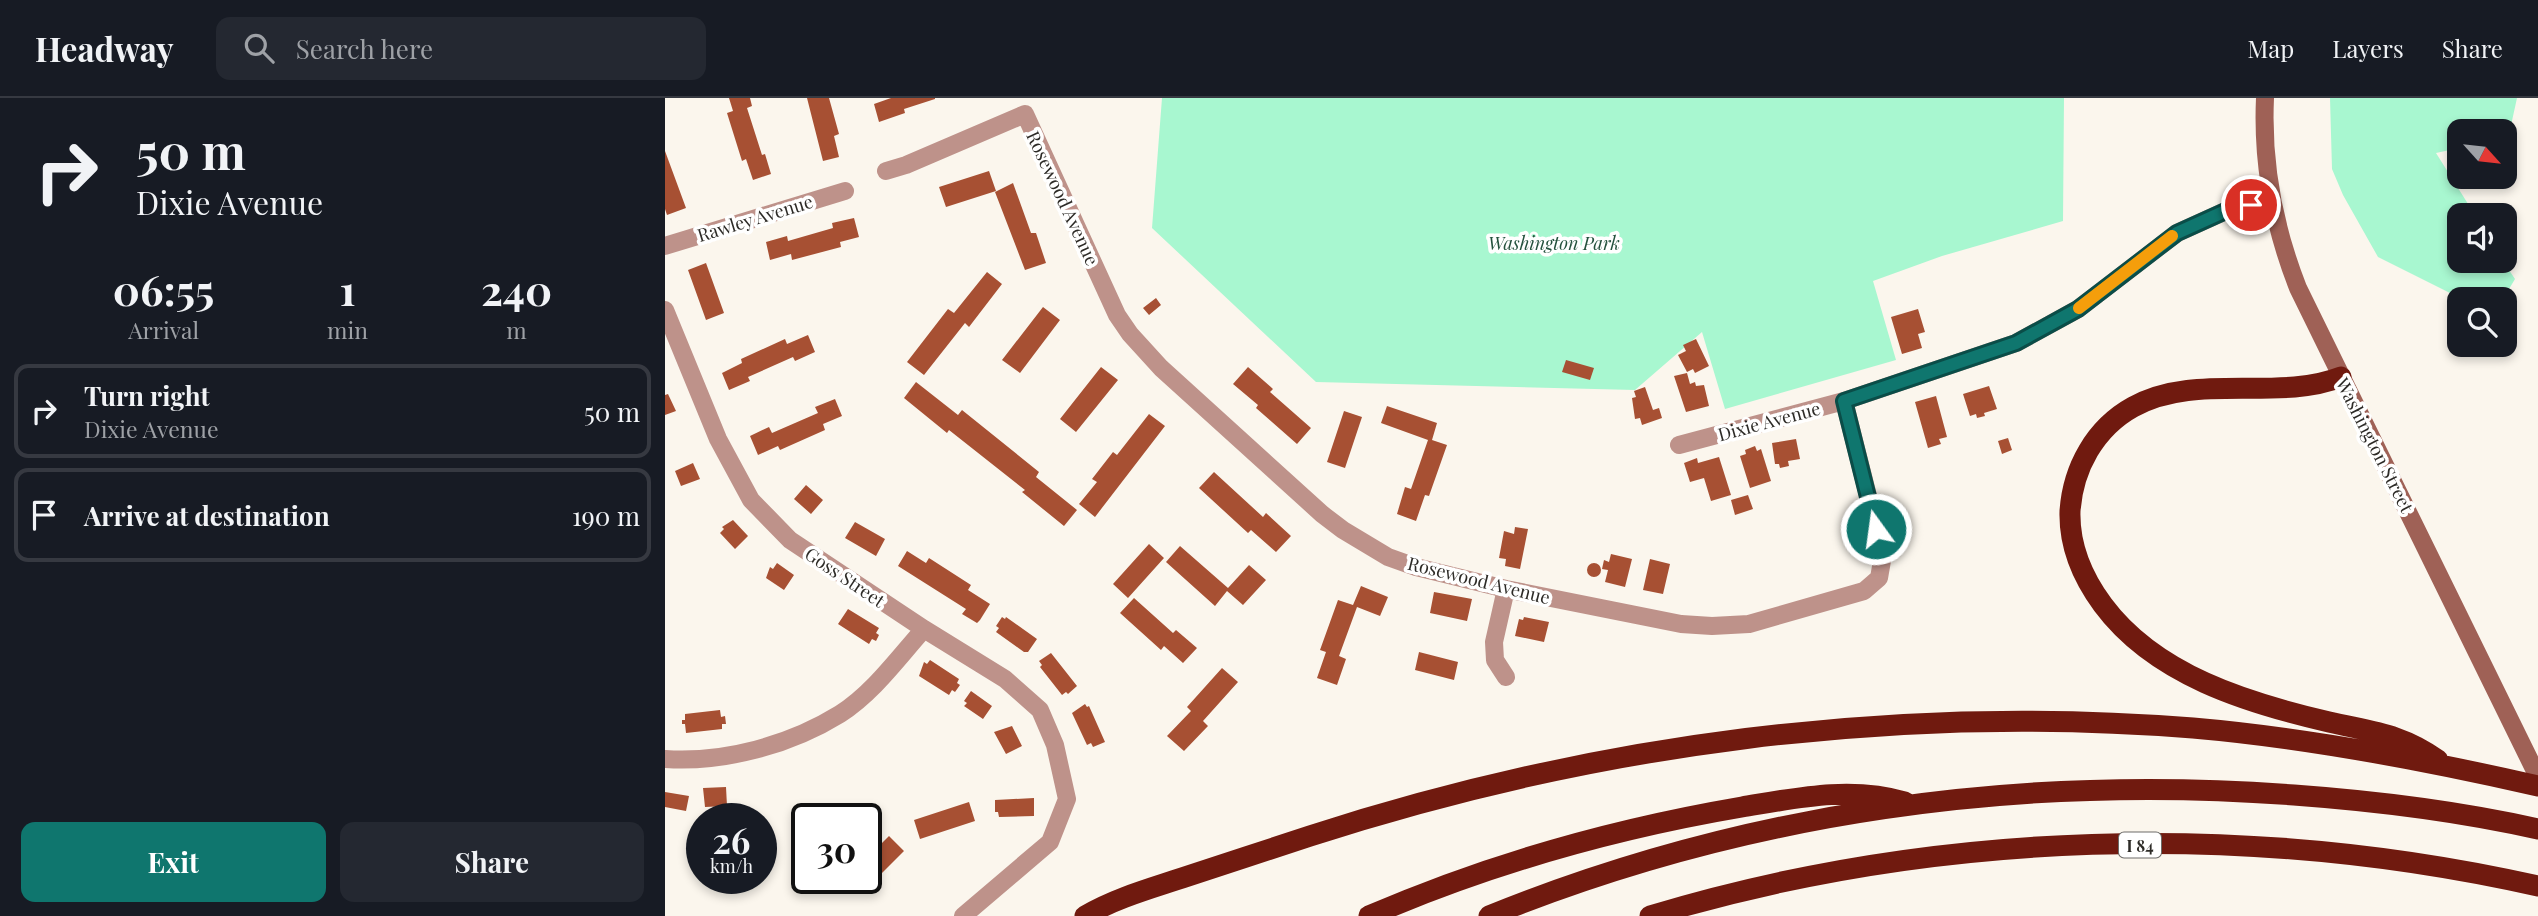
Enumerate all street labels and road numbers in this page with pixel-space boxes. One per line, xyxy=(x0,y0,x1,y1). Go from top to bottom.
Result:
street label: Rosewood Avenue xyxy=(1021,127,1105,269)
street label: Rawley Avenue xyxy=(694,189,816,247)
street label: Washington Street xyxy=(2330,373,2420,517)
street label: Dixie Avenue xyxy=(1715,396,1823,446)
street label: Goss Street xyxy=(800,541,890,613)
street label: Rosewood Avenue xyxy=(1405,551,1553,609)
road number: I 84 xyxy=(2119,832,2161,858)

